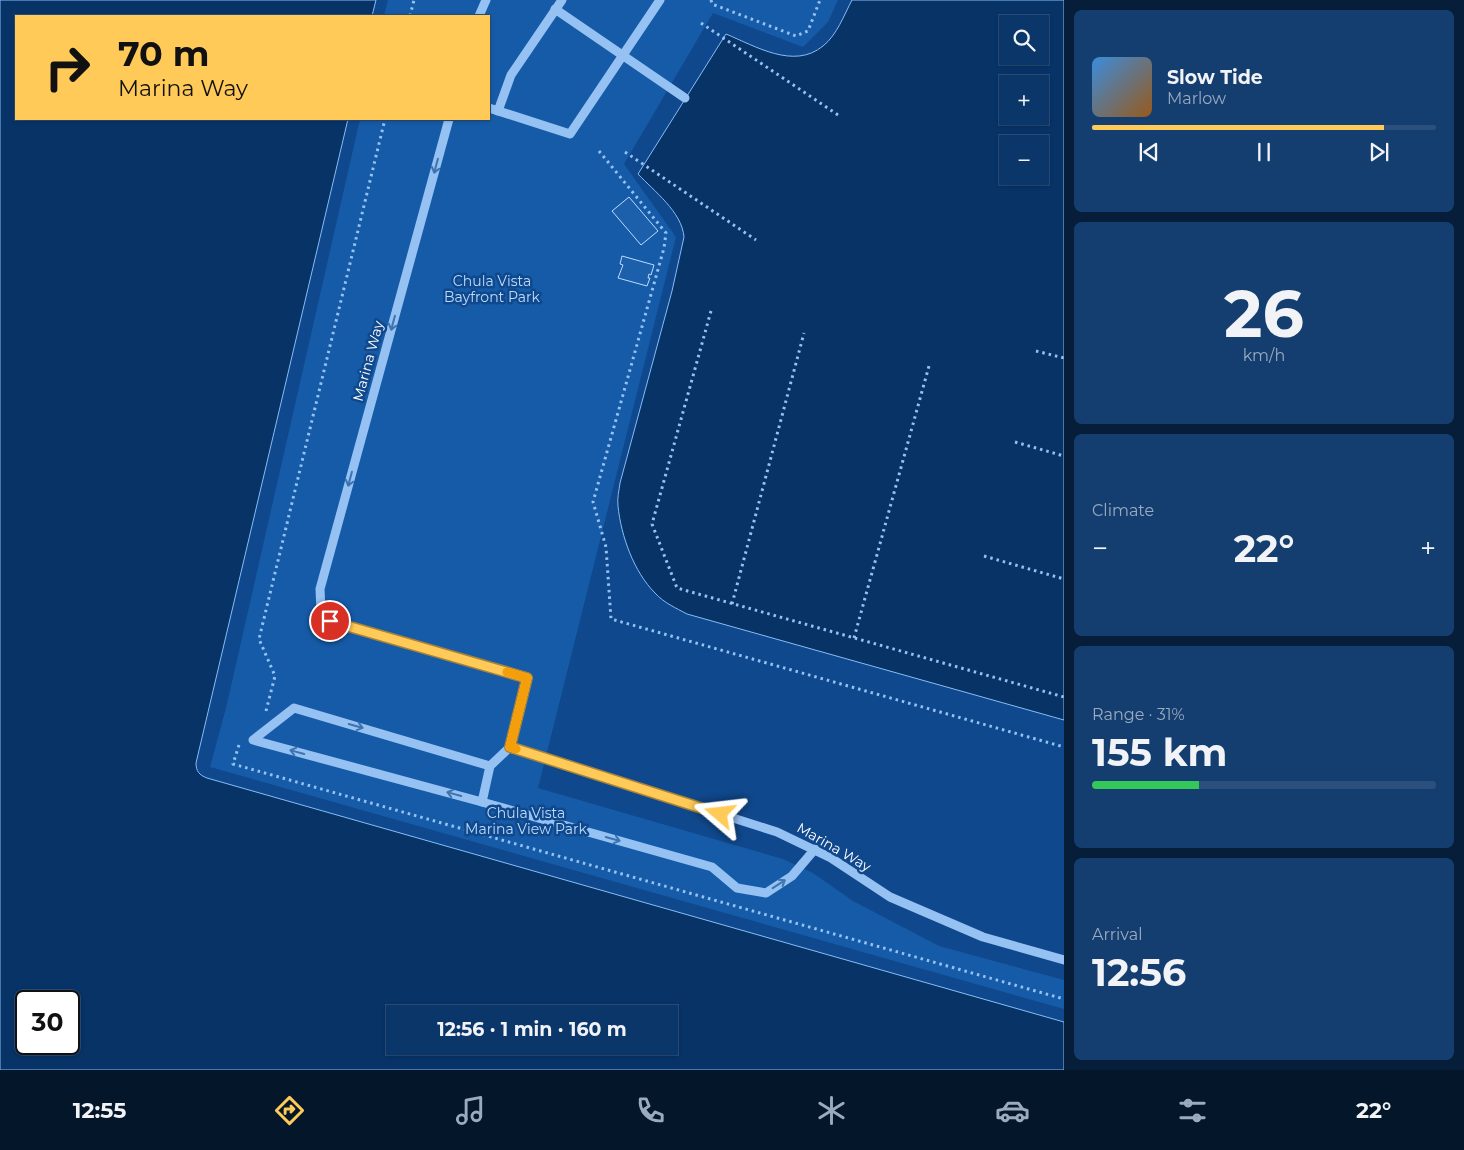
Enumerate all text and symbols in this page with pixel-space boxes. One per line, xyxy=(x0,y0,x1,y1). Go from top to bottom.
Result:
map controls xyxy=(999,15,1049,185)
button: search xyxy=(999,15,1049,65)
text: 70 m xyxy=(118,32,209,75)
icon: right xyxy=(35,35,100,100)
text: Slow Tide xyxy=(1167,66,1263,89)
text: Marina Way xyxy=(118,75,248,102)
button: + xyxy=(999,75,1049,125)
text: Marlow xyxy=(1167,89,1226,108)
button: − xyxy=(999,135,1049,185)
icon: previous xyxy=(1135,138,1163,166)
icon: pause xyxy=(1250,138,1278,166)
icon: next xyxy=(1365,138,1393,166)
one-way arrow xyxy=(430,157,440,173)
park label: Chula Vista Bayfront Park xyxy=(444,272,541,306)
text: 26 xyxy=(1224,274,1304,353)
one-way arrow xyxy=(388,314,397,330)
street label: Marina Way xyxy=(349,318,387,403)
text: km/h xyxy=(1243,346,1285,365)
one-way arrow xyxy=(345,471,355,487)
text: Climate xyxy=(1092,501,1154,520)
text: 22° xyxy=(1234,525,1294,572)
text: − xyxy=(1092,531,1108,565)
text: + xyxy=(1420,531,1436,565)
pin xyxy=(309,600,351,642)
icon: arrive xyxy=(316,607,344,635)
text: Range · 31% xyxy=(1092,705,1185,724)
one-way arrow xyxy=(348,722,364,732)
text: 155 km xyxy=(1092,729,1227,776)
one-way arrow xyxy=(290,746,306,756)
position arrow xyxy=(693,787,745,839)
one-way arrow xyxy=(447,789,463,799)
park label: Chula Vista Marina View Park xyxy=(465,804,588,838)
street label: Marina Way xyxy=(794,819,875,876)
one-way arrow xyxy=(605,835,621,844)
one-way arrow xyxy=(771,879,785,889)
text: Arrival xyxy=(1092,925,1142,944)
text: 12:56 xyxy=(1092,949,1186,996)
speed limit sign: 30 xyxy=(15,990,80,1055)
text: 12:56 · 1 min · 160 m xyxy=(437,1018,627,1041)
icon: directions xyxy=(272,1093,307,1128)
icon: music xyxy=(453,1093,488,1128)
icon: phone xyxy=(633,1093,668,1128)
icon: climate xyxy=(814,1093,849,1128)
icon: car xyxy=(995,1093,1030,1128)
icon: filters xyxy=(1175,1093,1210,1128)
text: 12:55 xyxy=(73,1097,126,1124)
text: 22° xyxy=(1356,1097,1391,1124)

